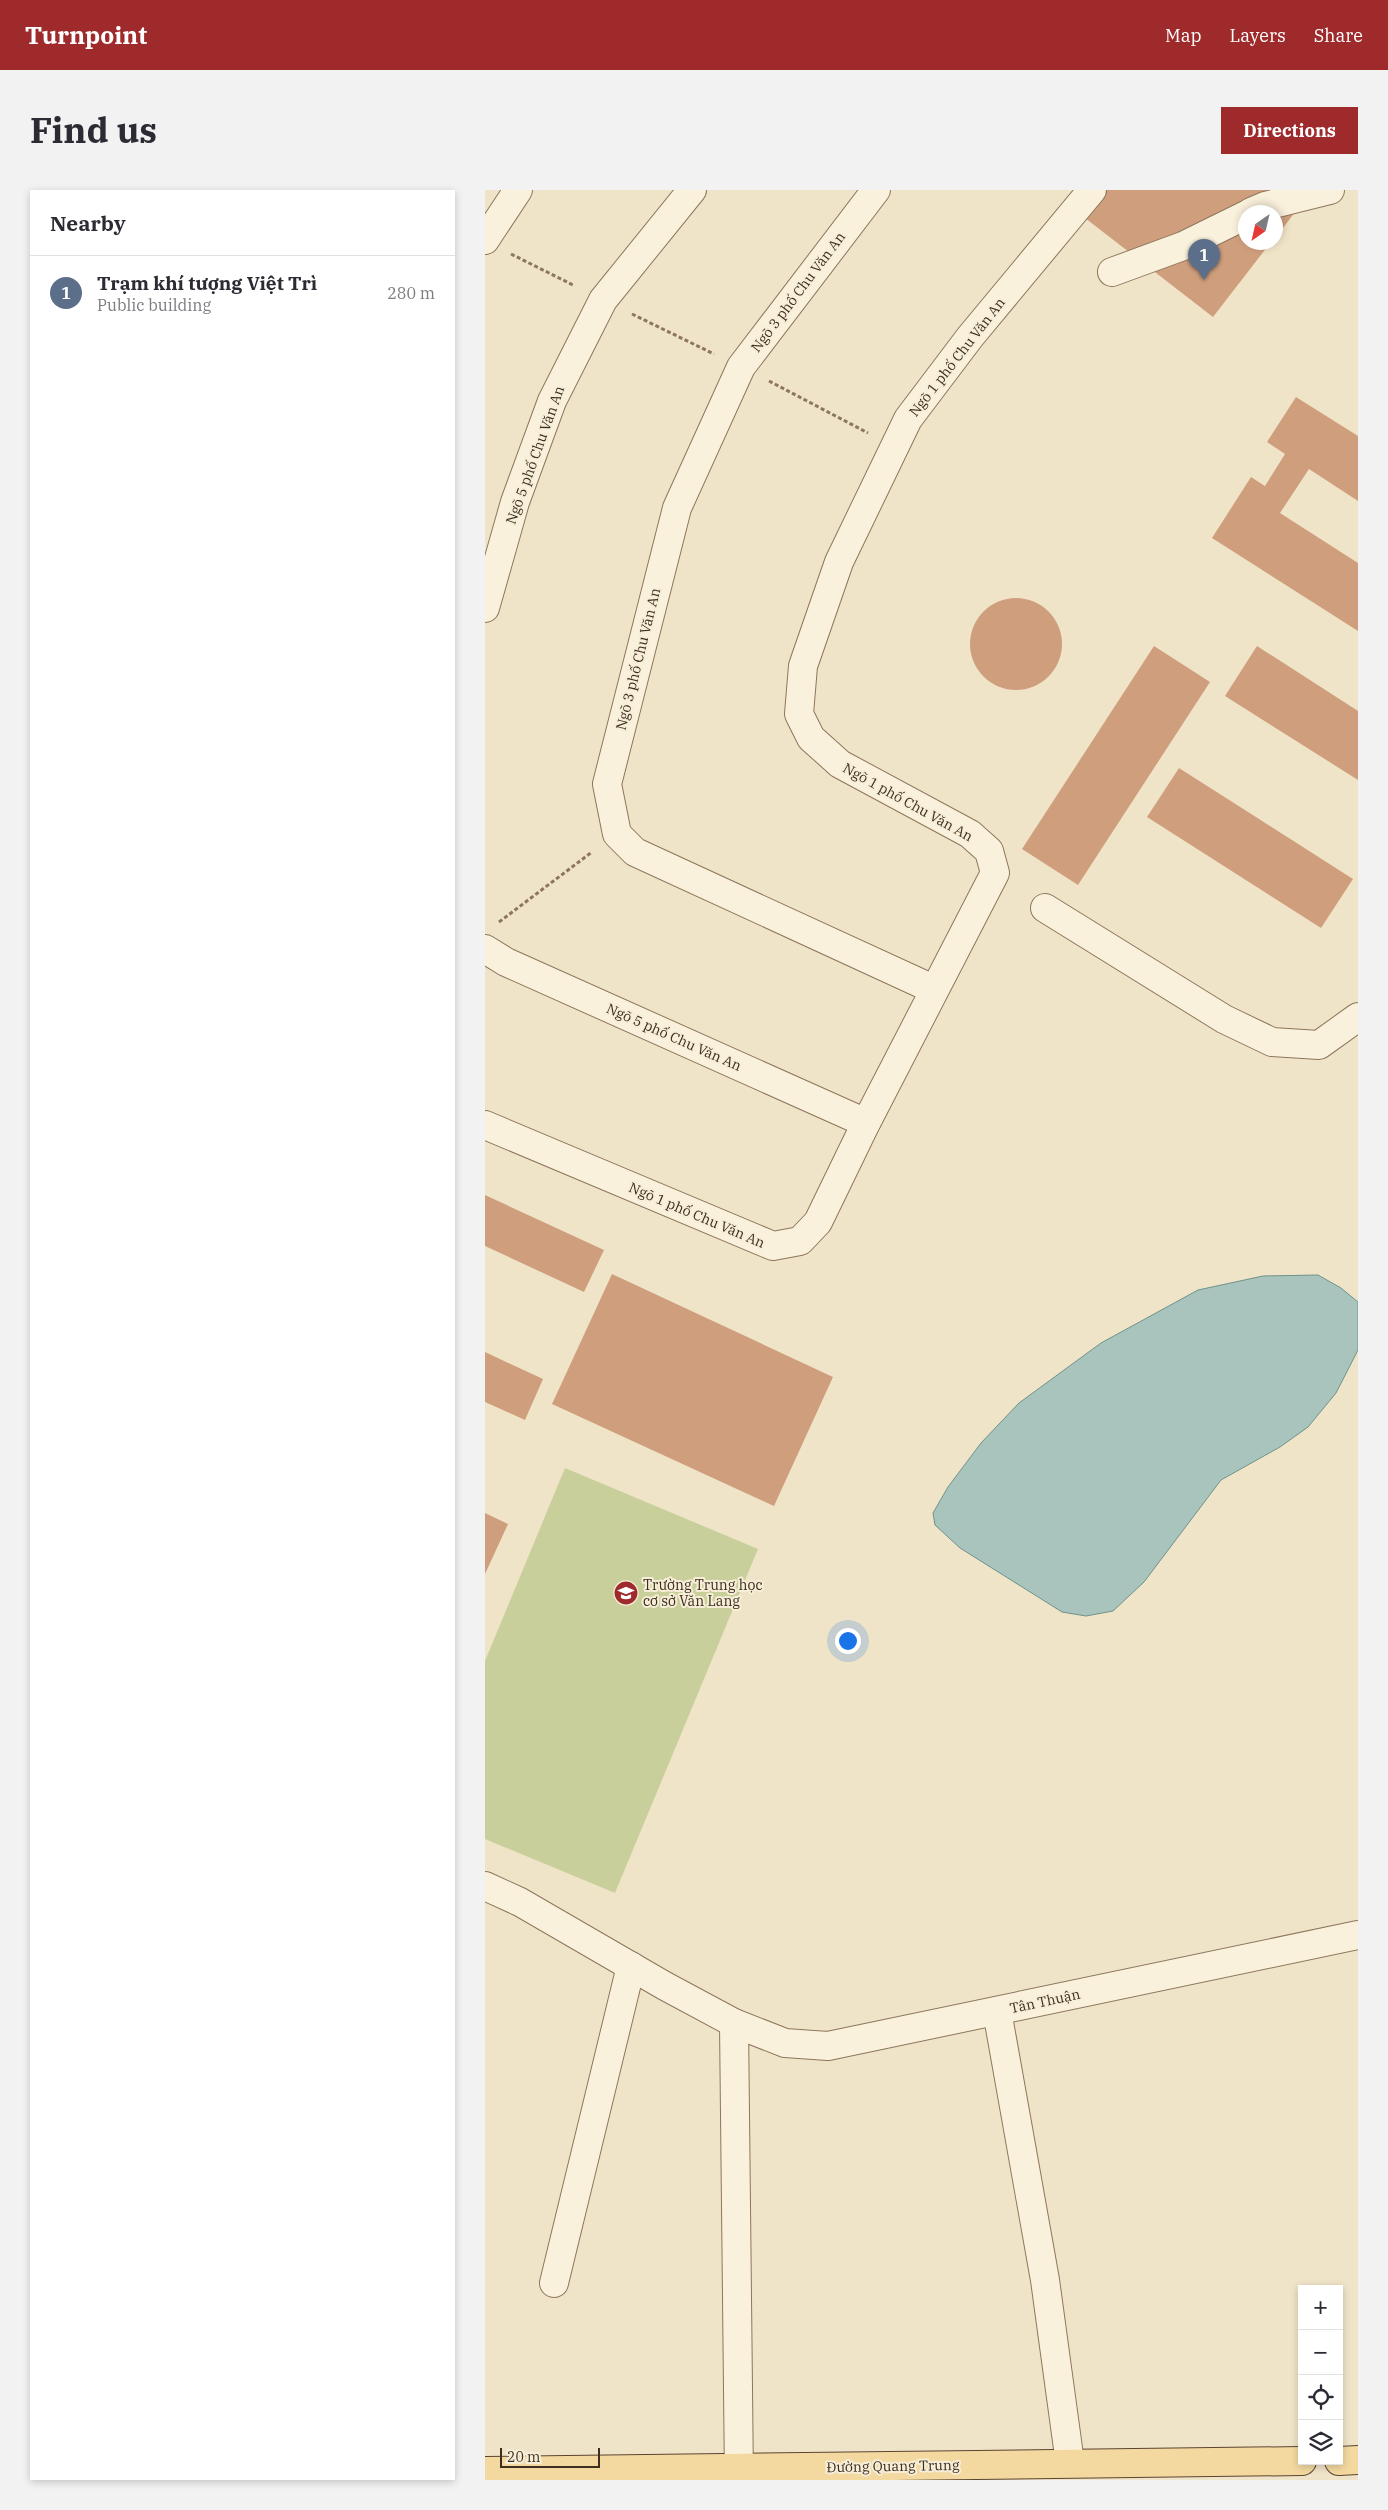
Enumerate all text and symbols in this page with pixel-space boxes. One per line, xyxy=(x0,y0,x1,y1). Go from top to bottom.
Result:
text: Turnpoint xyxy=(25,19,147,51)
text: Map xyxy=(1165,24,1202,47)
text: Layers xyxy=(1230,24,1286,47)
text: Share xyxy=(1314,24,1363,47)
text: Find us xyxy=(30,107,157,153)
button: Directions xyxy=(1221,107,1358,154)
north arrow xyxy=(1238,205,1283,250)
text: Nearby xyxy=(50,209,126,237)
street label: Ngõ 3 phố Chu Văn An xyxy=(747,228,849,356)
pin: 1 xyxy=(1188,239,1220,280)
text: Trạm khí tượng Việt Trì xyxy=(97,271,317,295)
text: 1 xyxy=(61,283,71,303)
text: 280 m xyxy=(387,283,435,303)
street label: Ngõ 1 phố Chu Văn An xyxy=(905,294,1009,420)
text: Public building xyxy=(97,295,211,315)
street label: Ngõ 5 phố Chu Văn An xyxy=(502,383,568,527)
street label: Ngõ 3 phố Chu Văn An xyxy=(612,586,664,732)
street label: Ngõ 1 phố Chu Văn An xyxy=(840,759,976,845)
street label: Ngõ 5 phố Chu Văn An xyxy=(604,999,744,1075)
street label: Ngõ 1 phố Chu Văn An xyxy=(626,1178,768,1252)
place label: Trường Trung học cơ sở Văn Lang xyxy=(643,1576,763,1610)
school or university icon: Trường Trung học cơ sở Văn Lang xyxy=(613,1580,639,1606)
your location xyxy=(835,1628,861,1654)
street label: Tân Thuận xyxy=(1008,1985,1082,2017)
map controls xyxy=(1298,2285,1343,2465)
button: + xyxy=(1298,2285,1343,2330)
button: − xyxy=(1298,2330,1343,2375)
button: locate xyxy=(1298,2375,1343,2420)
button: layers xyxy=(1298,2420,1343,2465)
scale bar xyxy=(500,2445,600,2468)
text: 20 m xyxy=(507,2448,540,2466)
street label: Đường Quang Trung xyxy=(826,2456,960,2476)

